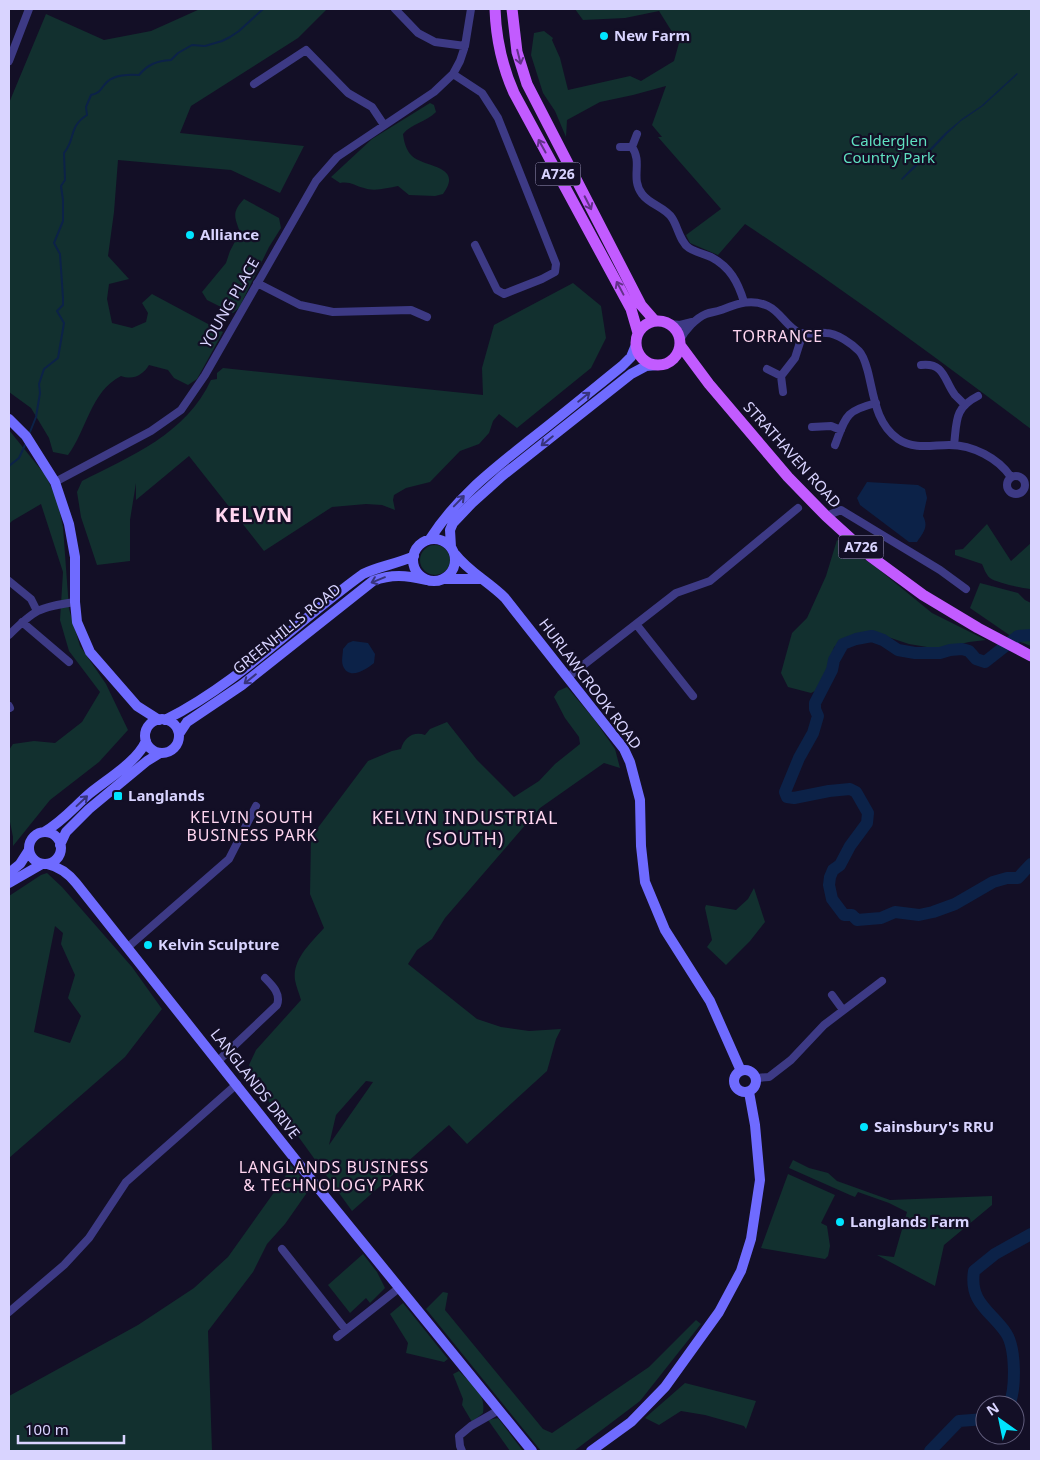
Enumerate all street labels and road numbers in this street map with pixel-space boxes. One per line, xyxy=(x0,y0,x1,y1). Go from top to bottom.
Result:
road number: A726 xyxy=(536,162,580,185)
street label: YOUNG PLACE xyxy=(195,254,263,351)
street label: STRATHAVEN ROAD xyxy=(740,397,846,512)
road number: A726 xyxy=(838,536,884,558)
street label: GREENHILLS ROAD xyxy=(228,578,345,678)
street label: HURLAWCROOK ROAD xyxy=(535,614,647,753)
street label: LANGLANDS DRIVE xyxy=(207,1024,305,1142)

